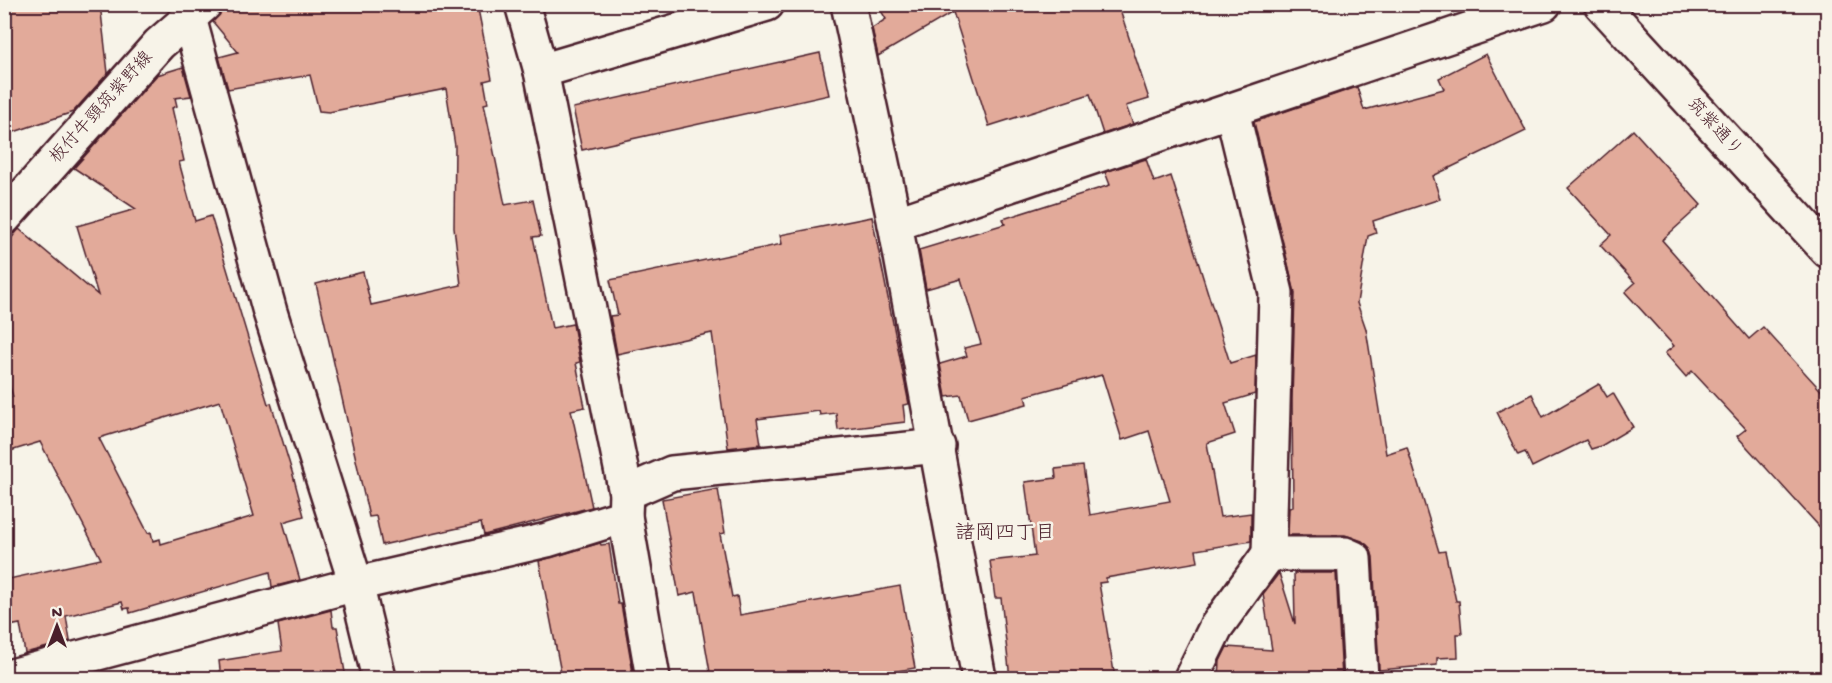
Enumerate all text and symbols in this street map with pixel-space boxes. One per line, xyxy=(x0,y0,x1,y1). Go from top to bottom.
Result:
street label: 板付牛頸筑紫野線 xyxy=(45,47,158,169)
street label: 筑紫通り xyxy=(1682,94,1747,161)
district label: 諸岡四丁目 xyxy=(955,522,1055,546)
north arrow xyxy=(27,596,87,656)
text: N xyxy=(52,605,63,624)

